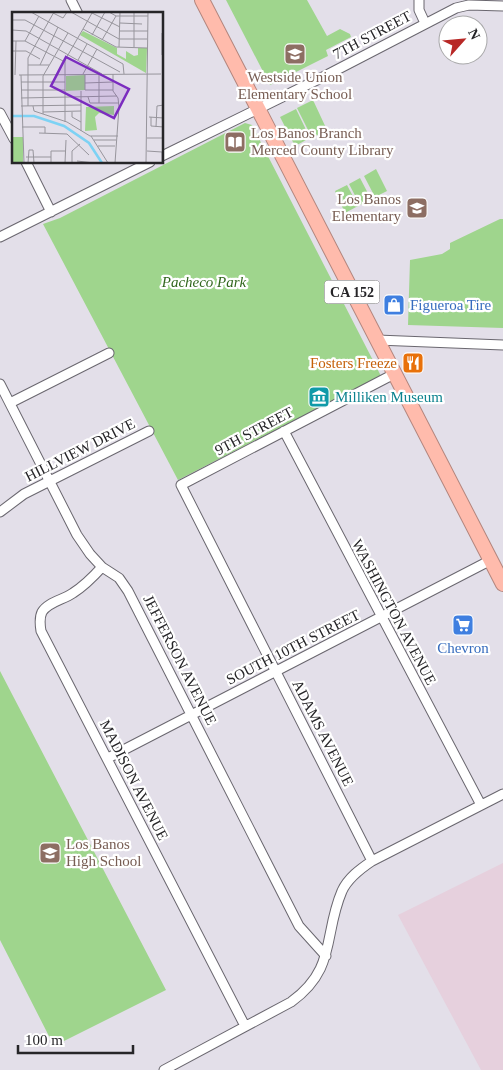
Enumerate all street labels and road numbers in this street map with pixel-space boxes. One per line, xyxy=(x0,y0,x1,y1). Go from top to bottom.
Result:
street label: 7TH STREET xyxy=(330,8,414,62)
road number: CA 152 xyxy=(324,280,380,304)
street label: 9TH STREET xyxy=(212,404,296,458)
street label: HILLVIEW DRIVE xyxy=(22,415,138,485)
street label: WASHINGTON AVENUE xyxy=(349,537,439,687)
street label: JEFFERSON AVENUE xyxy=(140,592,220,728)
street label: SOUTH 10TH STREET xyxy=(224,606,362,688)
street label: ADAMS AVENUE xyxy=(289,677,357,789)
street label: MADISON AVENUE xyxy=(97,717,171,843)

